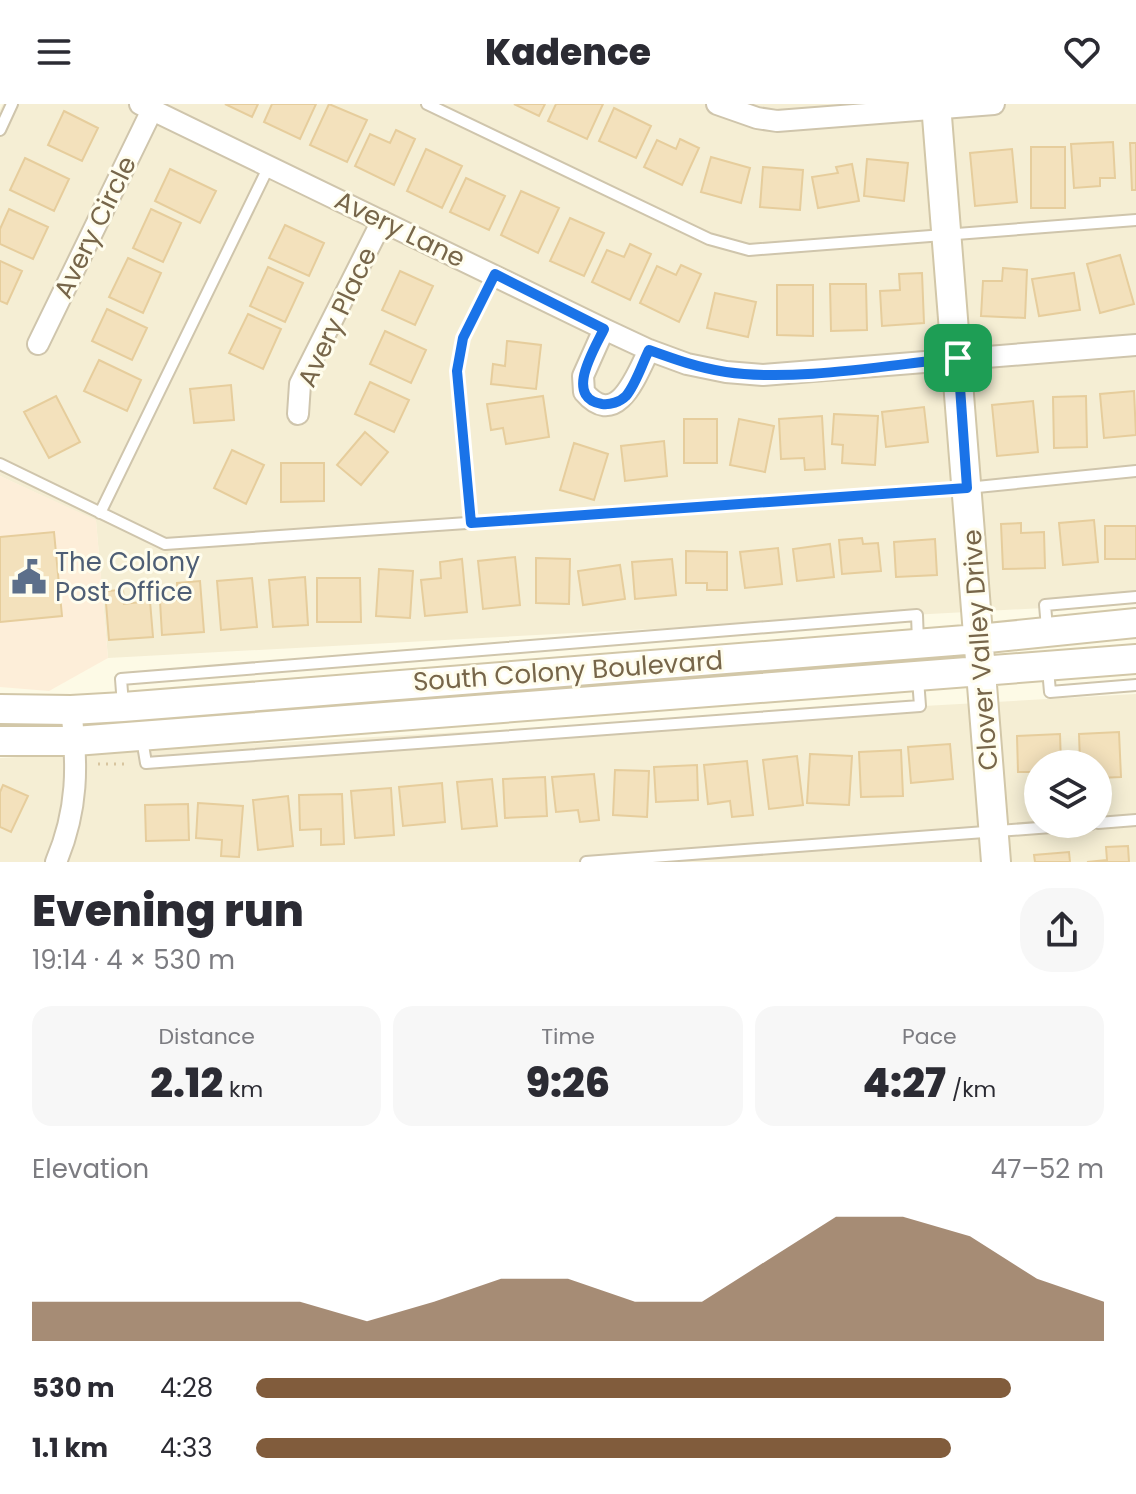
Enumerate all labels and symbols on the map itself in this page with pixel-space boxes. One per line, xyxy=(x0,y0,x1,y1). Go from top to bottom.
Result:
street label: Avery Circle xyxy=(45,150,145,304)
street label: Avery Lane xyxy=(329,182,471,276)
street label: Avery Place xyxy=(289,241,385,393)
pin xyxy=(924,324,992,392)
street label: Clover Valley Drive xyxy=(954,528,1006,772)
place label: The Colony Post Office xyxy=(55,544,200,610)
public building icon: The Colony Post Office xyxy=(10,558,48,596)
street label: South Colony Boulevard xyxy=(412,642,724,700)

